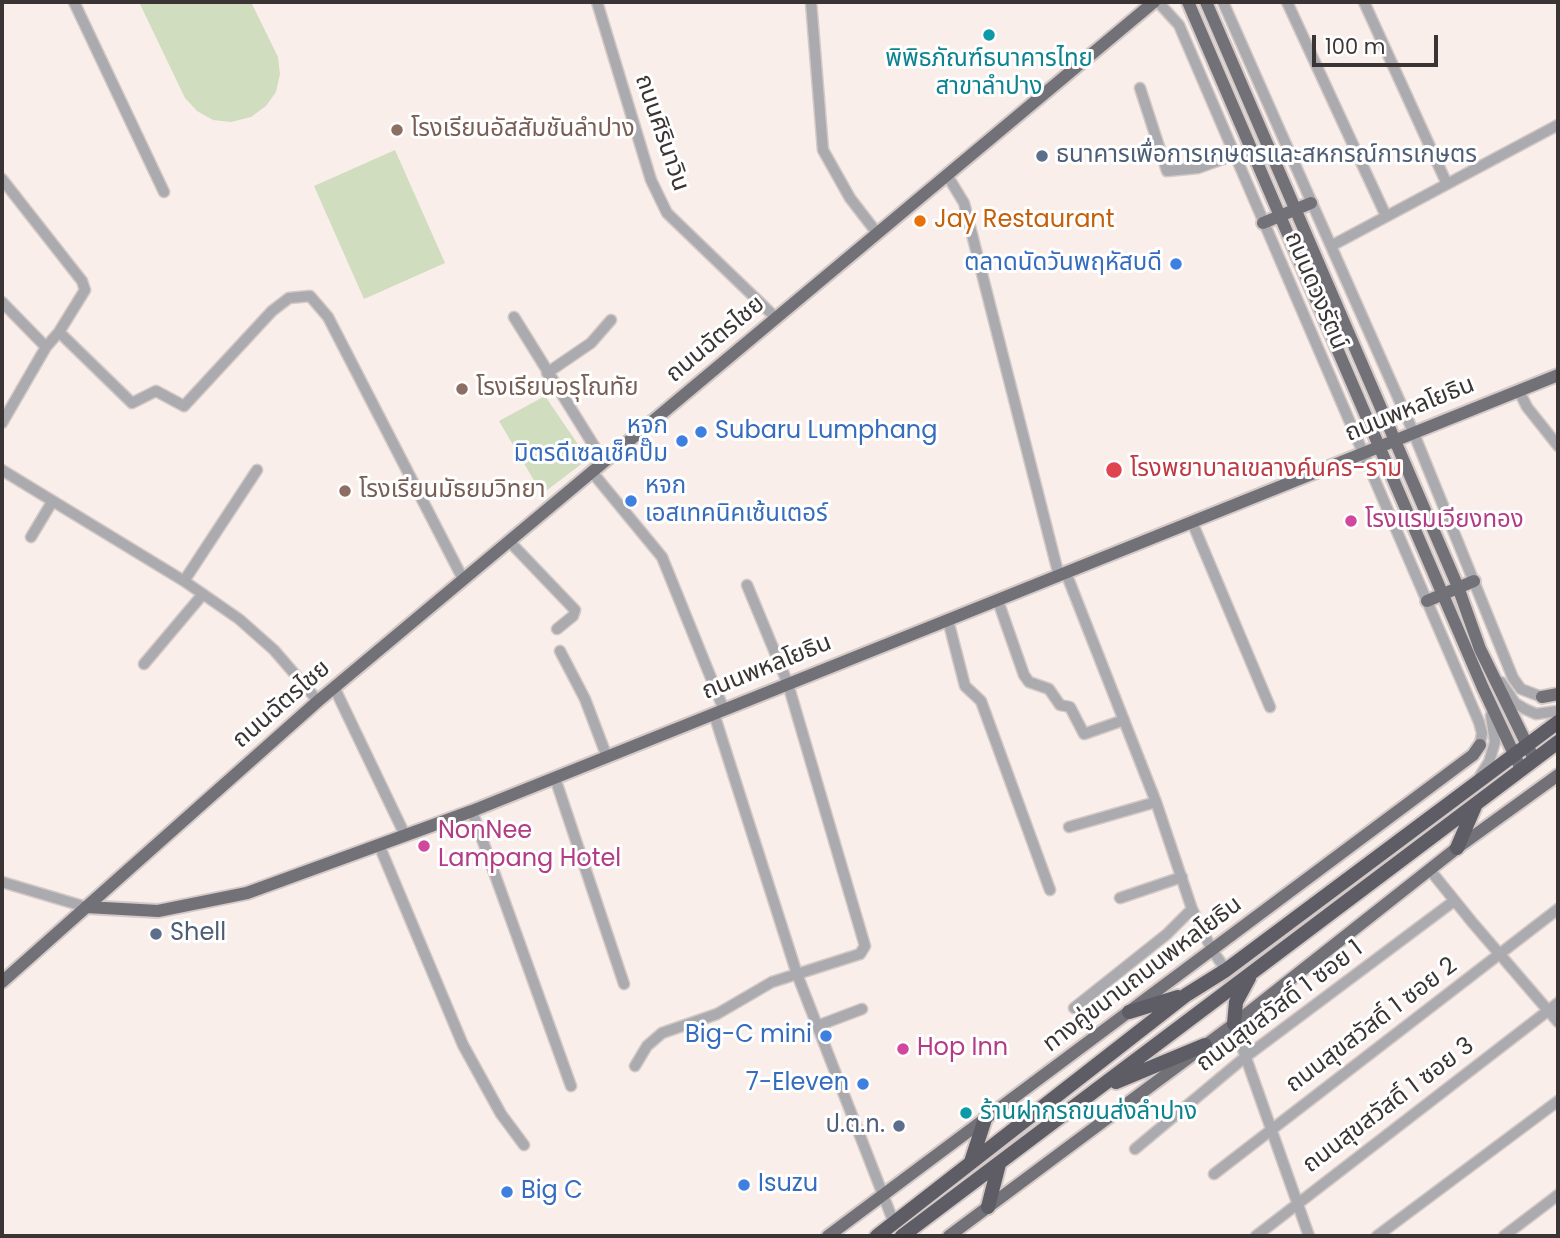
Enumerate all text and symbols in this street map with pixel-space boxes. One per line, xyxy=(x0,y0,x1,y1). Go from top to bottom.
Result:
scale bar xyxy=(1315,21,1441,65)
marker: พิพิธภัณฑ์ธนาคารไทย สาขาลำปาง xyxy=(981,27,997,43)
text: 100 m xyxy=(1325,32,1385,61)
place label: พิพิธภัณฑ์ธนาคารไทย สาขาลำปาง xyxy=(885,46,1093,102)
street label: ถนนศิรินาวิน xyxy=(628,71,694,195)
place label: โรงเรียนอัสสัมชันลำปาง xyxy=(411,116,635,144)
marker: โรงเรียนอัสสัมชันลำปาง xyxy=(389,122,405,138)
place label: ธนาคารเพื่อการเกษตรและสหกรณ์การเกษตร xyxy=(1056,142,1477,170)
marker: ธนาคารเพื่อการเกษตรและสหกรณ์การเกษตร xyxy=(1034,148,1050,164)
place label: Jay Restaurant xyxy=(934,207,1114,235)
marker: Jay Restaurant xyxy=(912,213,928,229)
street label: ถนนดวงรัตน์ xyxy=(1277,228,1353,354)
place label: ตลาดนัดวันพฤหัสบดี xyxy=(964,250,1162,278)
marker: ตลาดนัดวันพฤหัสบดี xyxy=(1168,256,1184,272)
street label: ถนนฉัตรไชย xyxy=(661,290,771,390)
street label: ถนนพหลโยธิน xyxy=(1341,371,1479,449)
place label: โรงเรียนอรุโณทัย xyxy=(476,375,638,403)
marker: โรงเรียนอรุโณทัย xyxy=(454,381,470,397)
place label: หจก มิตรดีเซลเช็คปั๊ม xyxy=(514,413,668,469)
place label: Subaru Lumphang xyxy=(715,418,937,446)
marker: Subaru Lumphang xyxy=(693,424,709,440)
marker: หจก มิตรดีเซลเช็คปั๊ม xyxy=(674,433,690,449)
place label: โรงพยาบาลเขลางค์นคร-ราม xyxy=(1130,456,1402,484)
marker: โรงพยาบาลเขลางค์นคร-ราม xyxy=(1104,460,1124,480)
place label: หจก เอสเทคนิคเซ้นเตอร์ xyxy=(645,473,828,529)
place label: โรงเรียนมัธยมวิทยา xyxy=(359,477,545,505)
marker: โรงเรียนมัธยมวิทยา xyxy=(337,483,353,499)
marker: หจก เอสเทคนิคเซ้นเตอร์ xyxy=(623,493,639,509)
place label: โรงแรมเวียงทอง xyxy=(1365,507,1524,535)
marker: โรงแรมเวียงทอง xyxy=(1343,513,1359,529)
street label: ถนนพหลโยธิน xyxy=(698,629,836,707)
street label: ถนนฉัตรไชย xyxy=(227,655,337,755)
place label: NonNee Lampang Hotel xyxy=(438,818,621,874)
marker: NonNee Lampang Hotel xyxy=(416,838,432,854)
street label: ทางคู่ขนานถนนพหลโยธิน xyxy=(1038,891,1248,1059)
place label: Shell xyxy=(170,920,226,948)
marker: Shell xyxy=(148,926,164,942)
street label: ถนนสุขสวัสดิ์ 1 ซอย 1 xyxy=(1191,935,1369,1079)
street label: ถนนสุขสวัสดิ์ 1 ซอย 2 xyxy=(1281,952,1463,1100)
place label: Big-C mini xyxy=(685,1022,812,1050)
marker: Big-C mini xyxy=(818,1028,834,1044)
street label: ถนนสุขสวัสดิ์ 1 ซอย 3 xyxy=(1298,1032,1480,1180)
place label: Hop Inn xyxy=(917,1035,1008,1063)
marker: Hop Inn xyxy=(895,1041,911,1057)
place label: 7-Eleven xyxy=(746,1070,849,1098)
marker: 7-Eleven xyxy=(855,1076,871,1092)
place label: ร้านฝากรถขนส่งลำปาง xyxy=(980,1099,1197,1127)
marker: ร้านฝากรถขนส่งลำปาง xyxy=(958,1105,974,1121)
place label: ป.ต.ท. xyxy=(825,1112,885,1140)
marker: ป.ต.ท. xyxy=(891,1118,907,1134)
place label: Isuzu xyxy=(758,1171,818,1199)
marker: Isuzu xyxy=(736,1177,752,1193)
place label: Big C xyxy=(521,1178,583,1206)
marker: Big C xyxy=(499,1184,515,1200)

